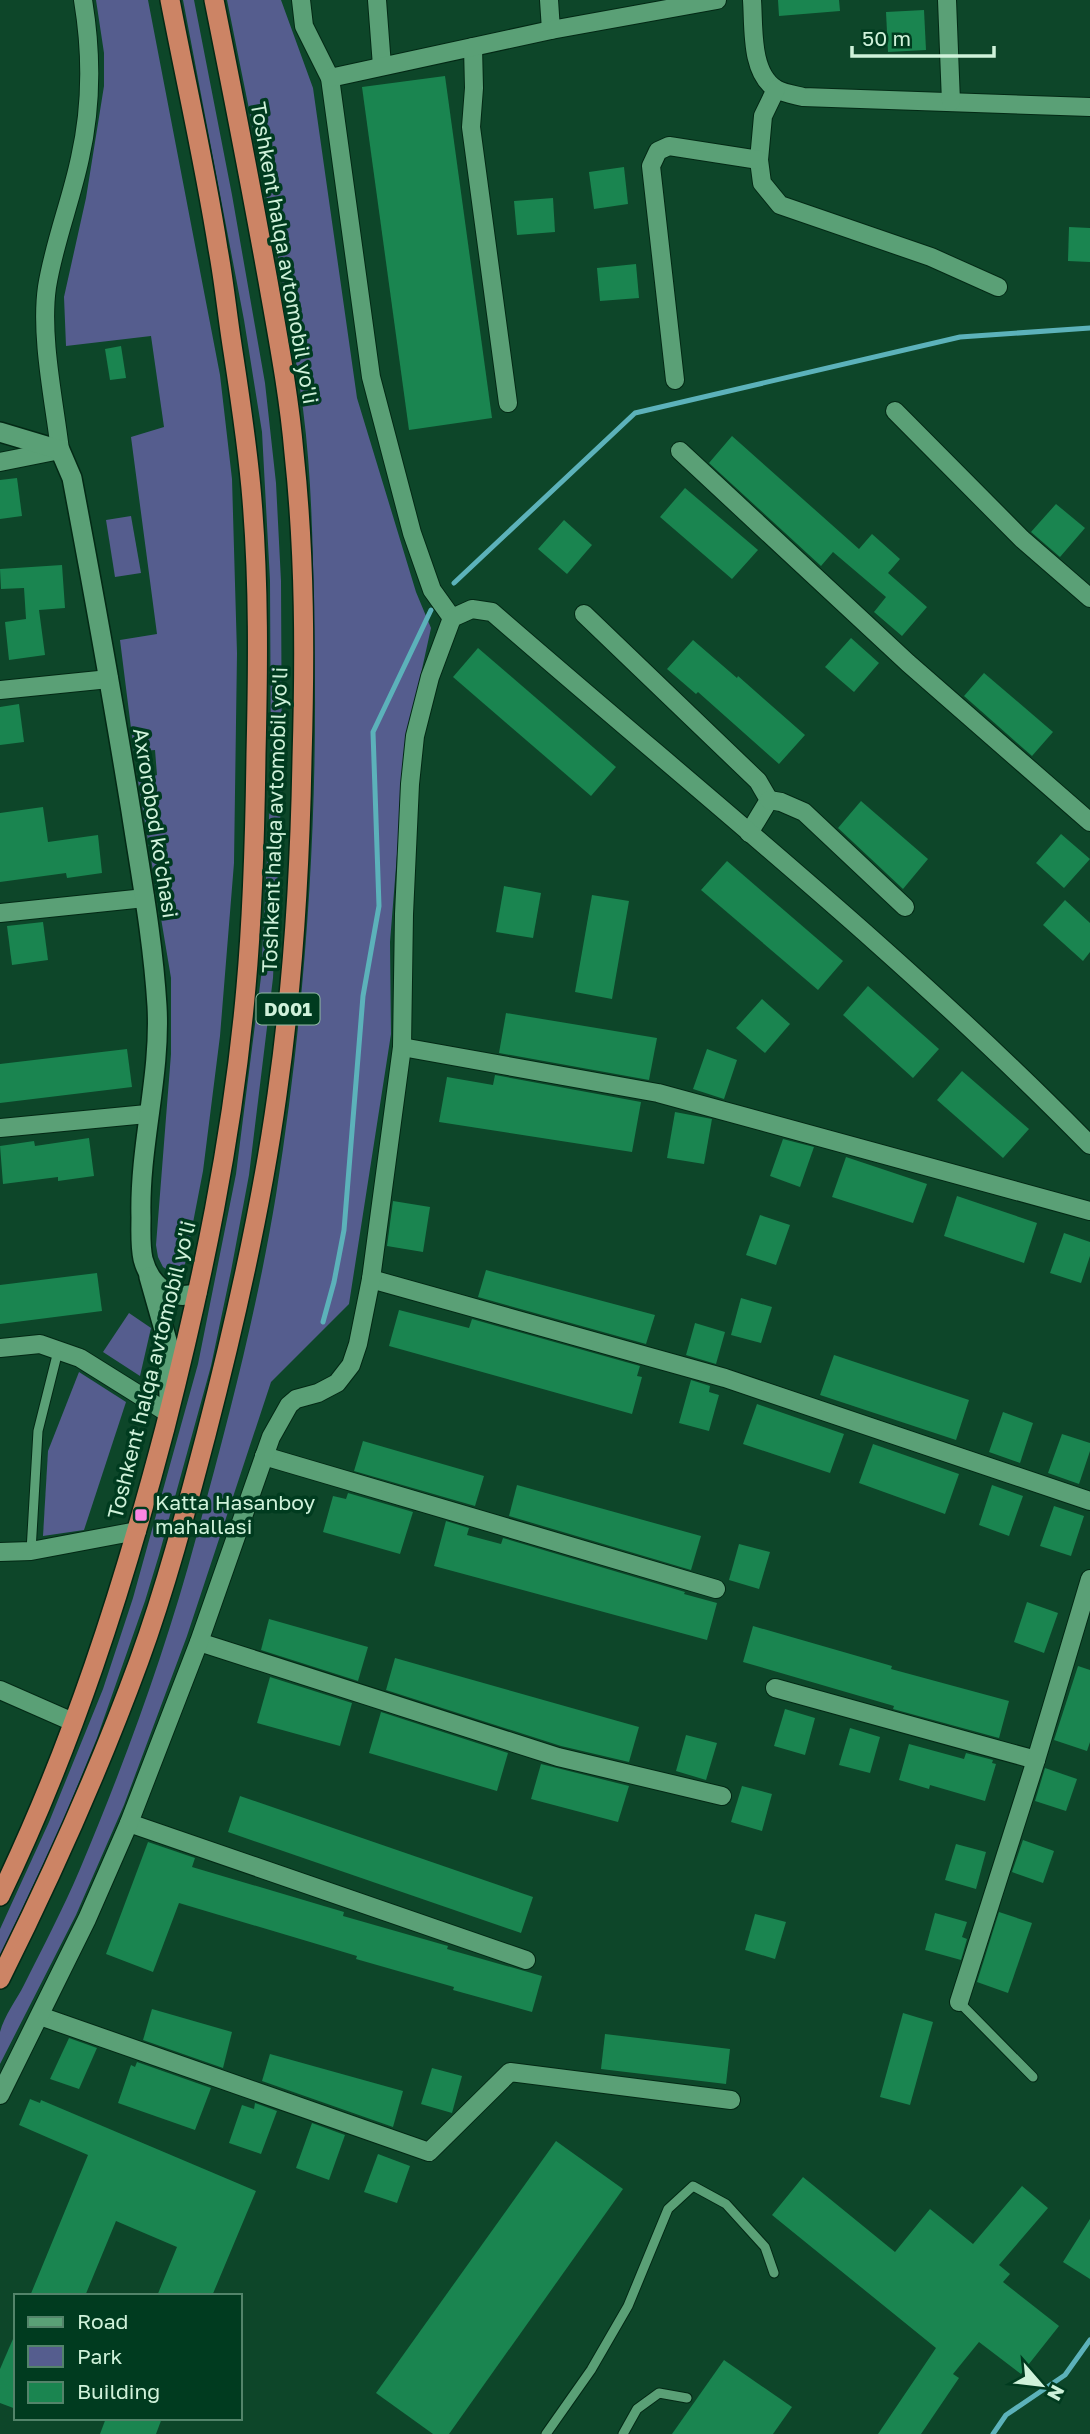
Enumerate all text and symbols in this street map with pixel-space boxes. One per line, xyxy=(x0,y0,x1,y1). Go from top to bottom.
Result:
scale bar xyxy=(852,14,994,58)
text: 50 m xyxy=(862,25,911,51)
street label: Toshkent halqa avtomobil yo'li xyxy=(246,100,324,406)
street label: Toshkent halqa avtomobil yo'li xyxy=(256,666,292,973)
street label: Axrorobod ko'chasi xyxy=(128,726,184,920)
road number: D001 xyxy=(256,993,320,1024)
street label: Toshkent halqa avtomobil yo'li xyxy=(101,1218,201,1522)
place label: Katta Hasanboy mahallasi xyxy=(155,1489,315,1539)
marker: Katta Hasanboy mahallasi xyxy=(133,1507,149,1523)
legend xyxy=(14,2294,242,2420)
text: Road xyxy=(77,2308,128,2334)
text: Park xyxy=(77,2343,123,2369)
north arrow xyxy=(1006,2350,1076,2420)
text: Building xyxy=(77,2378,160,2404)
text: N xyxy=(1043,2381,1070,2405)

